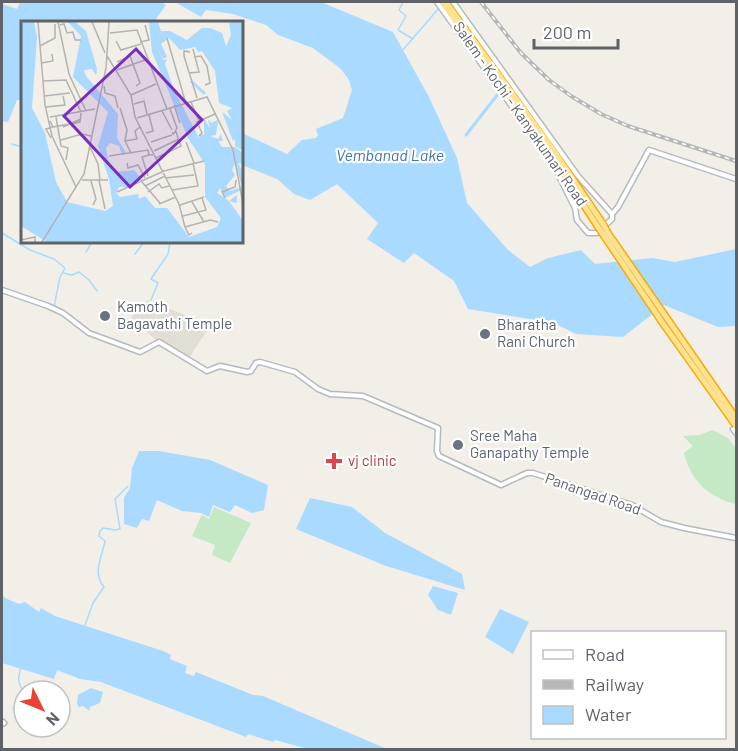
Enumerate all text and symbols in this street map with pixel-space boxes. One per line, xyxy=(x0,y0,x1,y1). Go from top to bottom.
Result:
scale bar xyxy=(534,12,618,50)
street label: Salem - Kochi - Kanyakumari Road xyxy=(450,18,592,209)
inset map xyxy=(21,21,243,243)
text: 200 m xyxy=(543,21,591,43)
water label: Vembanad Lake xyxy=(336,145,444,164)
place label: Kamoth Bagavathi Temple xyxy=(117,297,232,332)
marker: Kamoth Bagavathi Temple xyxy=(98,309,112,323)
place label: Bharatha Rani Church xyxy=(497,315,575,350)
marker: Bharatha Rani Church xyxy=(478,327,492,341)
place label: Sree Maha Ganapathy Temple xyxy=(470,426,589,461)
marker: Sree Maha Ganapathy Temple xyxy=(451,438,465,452)
place label: vj clinic xyxy=(348,451,397,469)
marker: vj clinic xyxy=(325,452,343,470)
street label: Panangad Road xyxy=(543,468,644,518)
legend xyxy=(531,631,726,739)
text: Road xyxy=(585,643,625,665)
text: Railway xyxy=(585,673,644,695)
north arrow xyxy=(12,679,72,739)
text: Water xyxy=(585,703,632,725)
text: N xyxy=(43,709,64,730)

